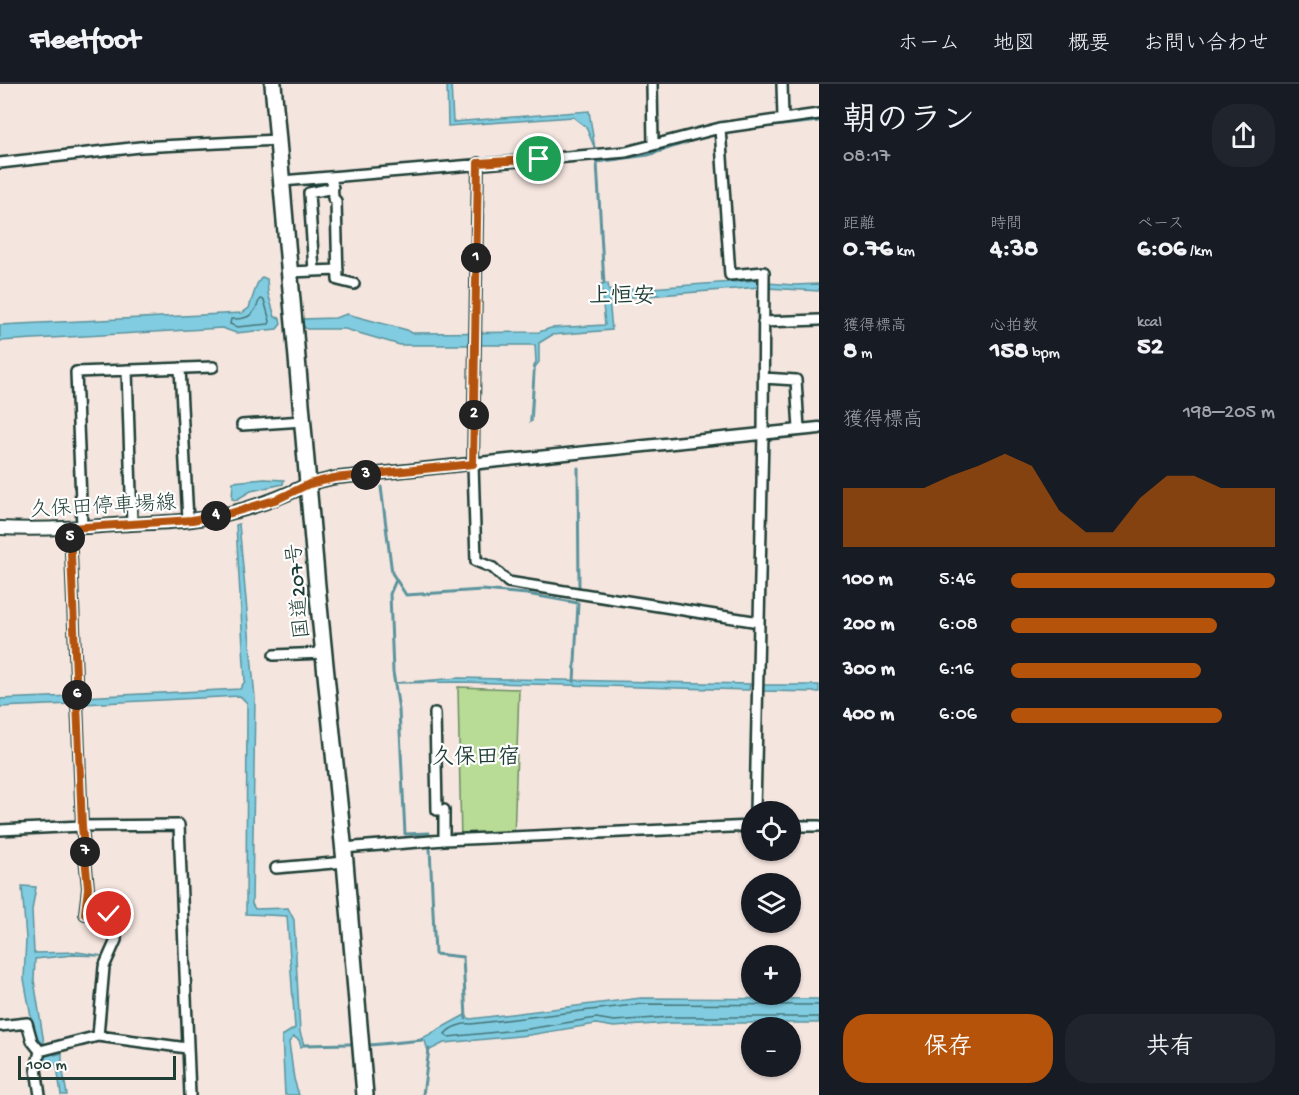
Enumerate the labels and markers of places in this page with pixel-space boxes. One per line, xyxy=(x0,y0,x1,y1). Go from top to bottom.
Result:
pin xyxy=(513,133,564,184)
pin: 1 xyxy=(461,243,491,273)
pin: 2 xyxy=(459,400,489,430)
pin: 3 xyxy=(351,460,381,490)
pin: 4 xyxy=(201,501,231,531)
pin: 5 xyxy=(55,523,85,553)
pin: 6 xyxy=(62,680,92,710)
pin: 7 xyxy=(70,837,100,867)
pin xyxy=(83,888,134,939)

